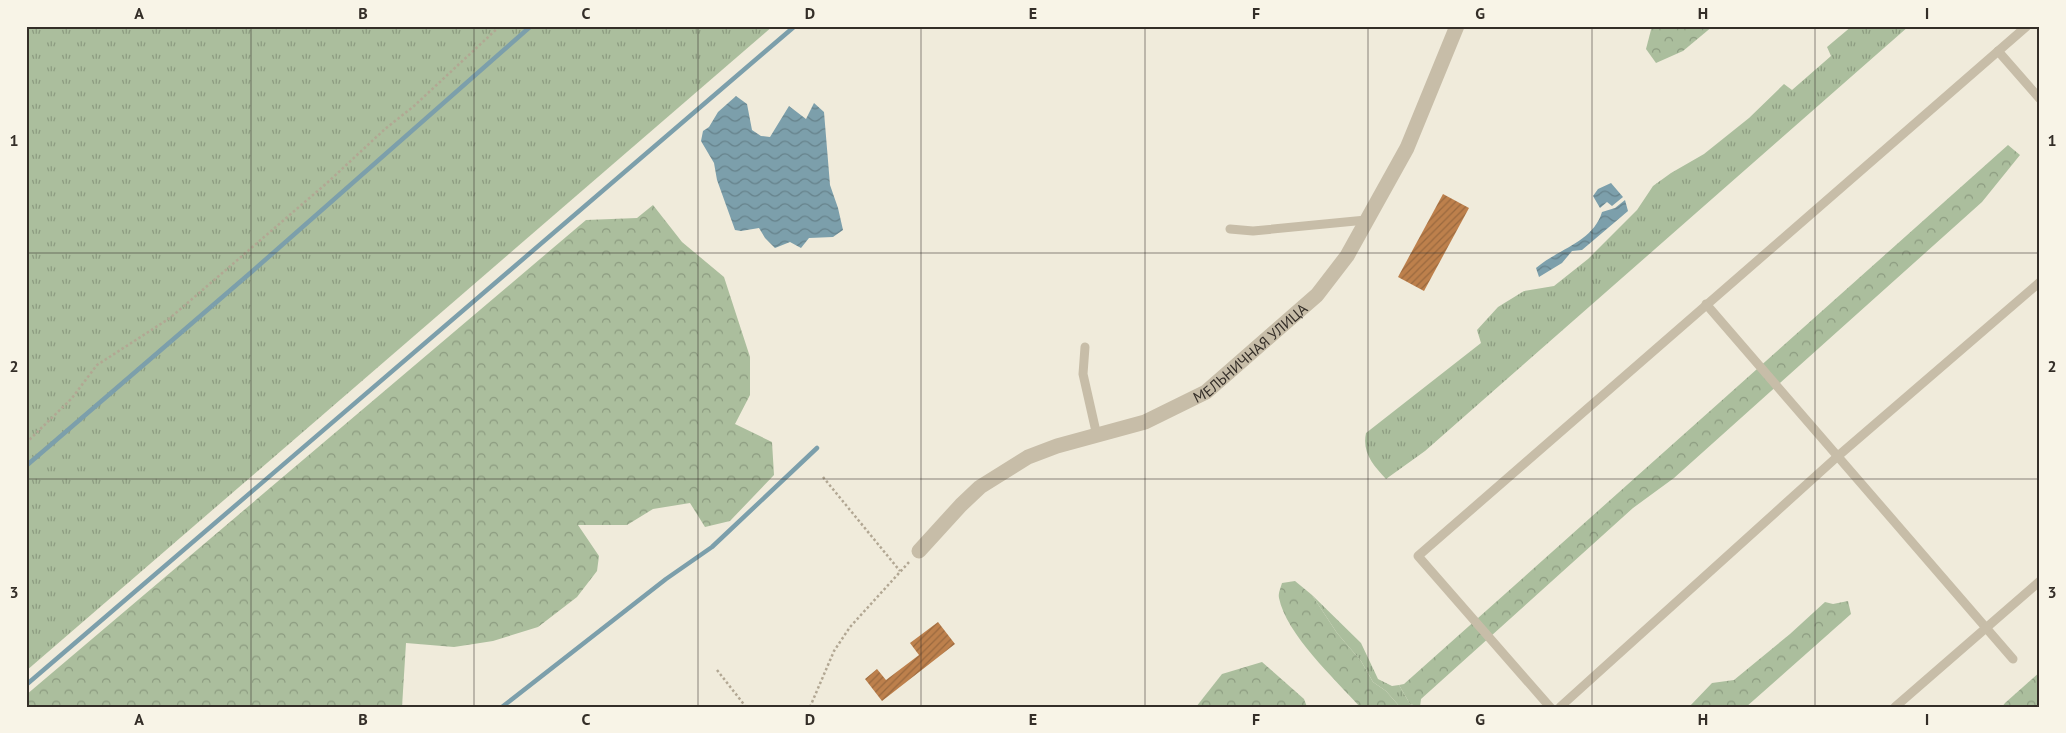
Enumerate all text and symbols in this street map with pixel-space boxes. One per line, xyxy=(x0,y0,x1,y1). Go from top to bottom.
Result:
text: A xyxy=(134,3,144,23)
text: B xyxy=(358,3,368,23)
text: C xyxy=(582,3,591,23)
text: D xyxy=(805,3,815,23)
text: E xyxy=(1029,3,1037,23)
text: F xyxy=(1252,3,1260,23)
text: G xyxy=(1475,3,1485,23)
text: H xyxy=(1698,3,1708,23)
text: I xyxy=(1925,3,1929,23)
text: 1 xyxy=(9,130,19,150)
text: 1 xyxy=(2047,130,2057,150)
street label: МЕЛЬНИЧНАЯ УЛИЦА xyxy=(1190,298,1311,407)
text: 2 xyxy=(9,356,19,376)
text: 2 xyxy=(2047,356,2057,376)
text: 3 xyxy=(9,582,19,602)
text: 3 xyxy=(2047,582,2057,602)
text: A xyxy=(134,709,144,729)
text: B xyxy=(358,709,368,729)
text: C xyxy=(582,709,591,729)
text: D xyxy=(805,709,815,729)
text: E xyxy=(1029,709,1037,729)
text: F xyxy=(1252,709,1260,729)
text: G xyxy=(1475,709,1485,729)
text: H xyxy=(1698,709,1708,729)
text: I xyxy=(1925,709,1929,729)

